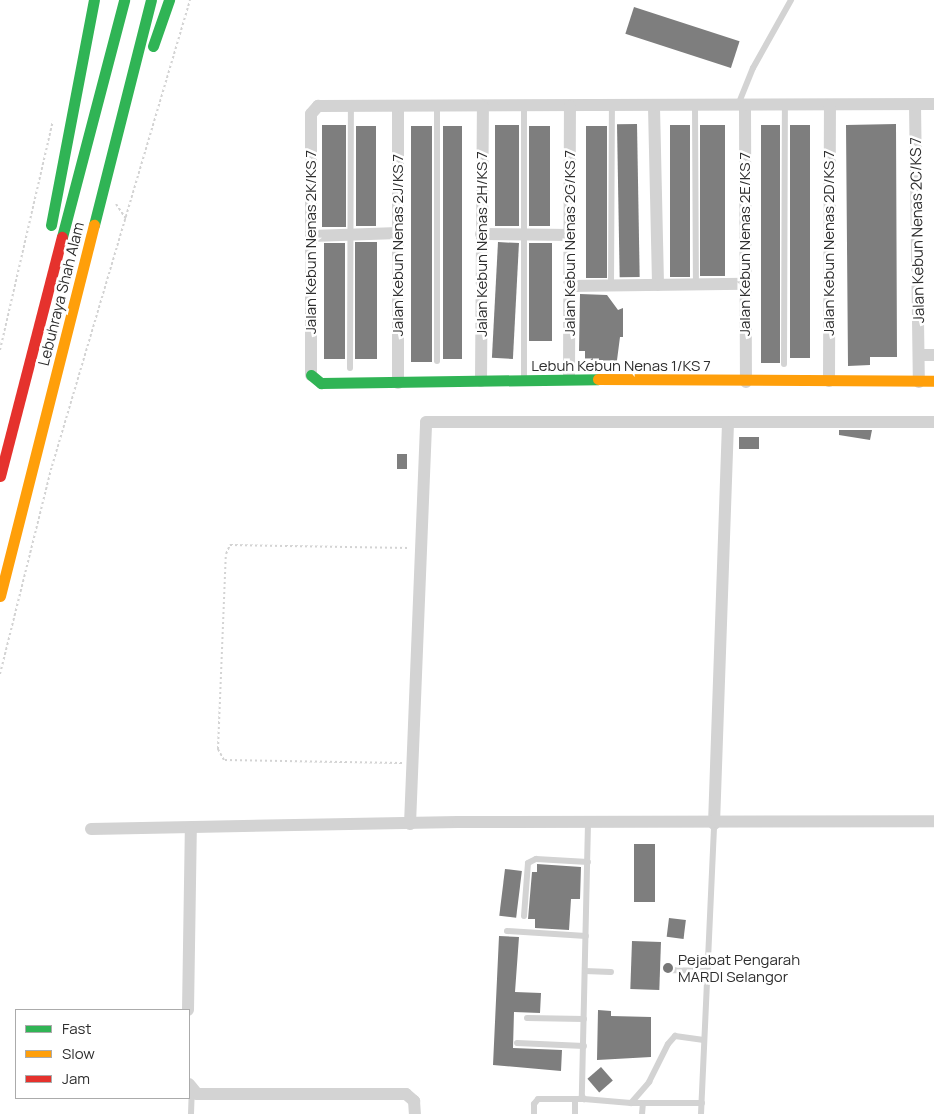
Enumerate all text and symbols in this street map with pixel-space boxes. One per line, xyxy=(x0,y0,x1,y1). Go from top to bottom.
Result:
street label: Jalan Kebun Nenas 2C/KS 7 xyxy=(906,137,928,323)
street label: Jalan Kebun Nenas 2K/KS 7 xyxy=(302,150,320,334)
street label: Jalan Kebun Nenas 2G/KS 7 xyxy=(561,150,579,336)
street label: Jalan Kebun Nenas 2D/KS 7 xyxy=(820,150,838,336)
street label: Jalan Kebun Nenas 2H/KS 7 xyxy=(473,151,491,337)
street label: Jalan Kebun Nenas 2E/KS 7 xyxy=(736,152,754,336)
street label: Jalan Kebun Nenas 2J/KS 7 xyxy=(389,154,407,336)
street label: Lebuhraya Shah Alam xyxy=(34,220,88,368)
street label: Lebuh Kebun Nenas 1/KS 7 xyxy=(531,357,711,375)
place label: Pejabat Pengarah MARDI Selangor xyxy=(678,950,800,985)
marker: Pejabat Pengarah MARDI Selangor xyxy=(662,962,674,974)
legend xyxy=(15,1009,190,1099)
text: Fast xyxy=(62,1018,91,1039)
text: Slow xyxy=(62,1043,95,1064)
text: Jam xyxy=(62,1068,90,1089)

